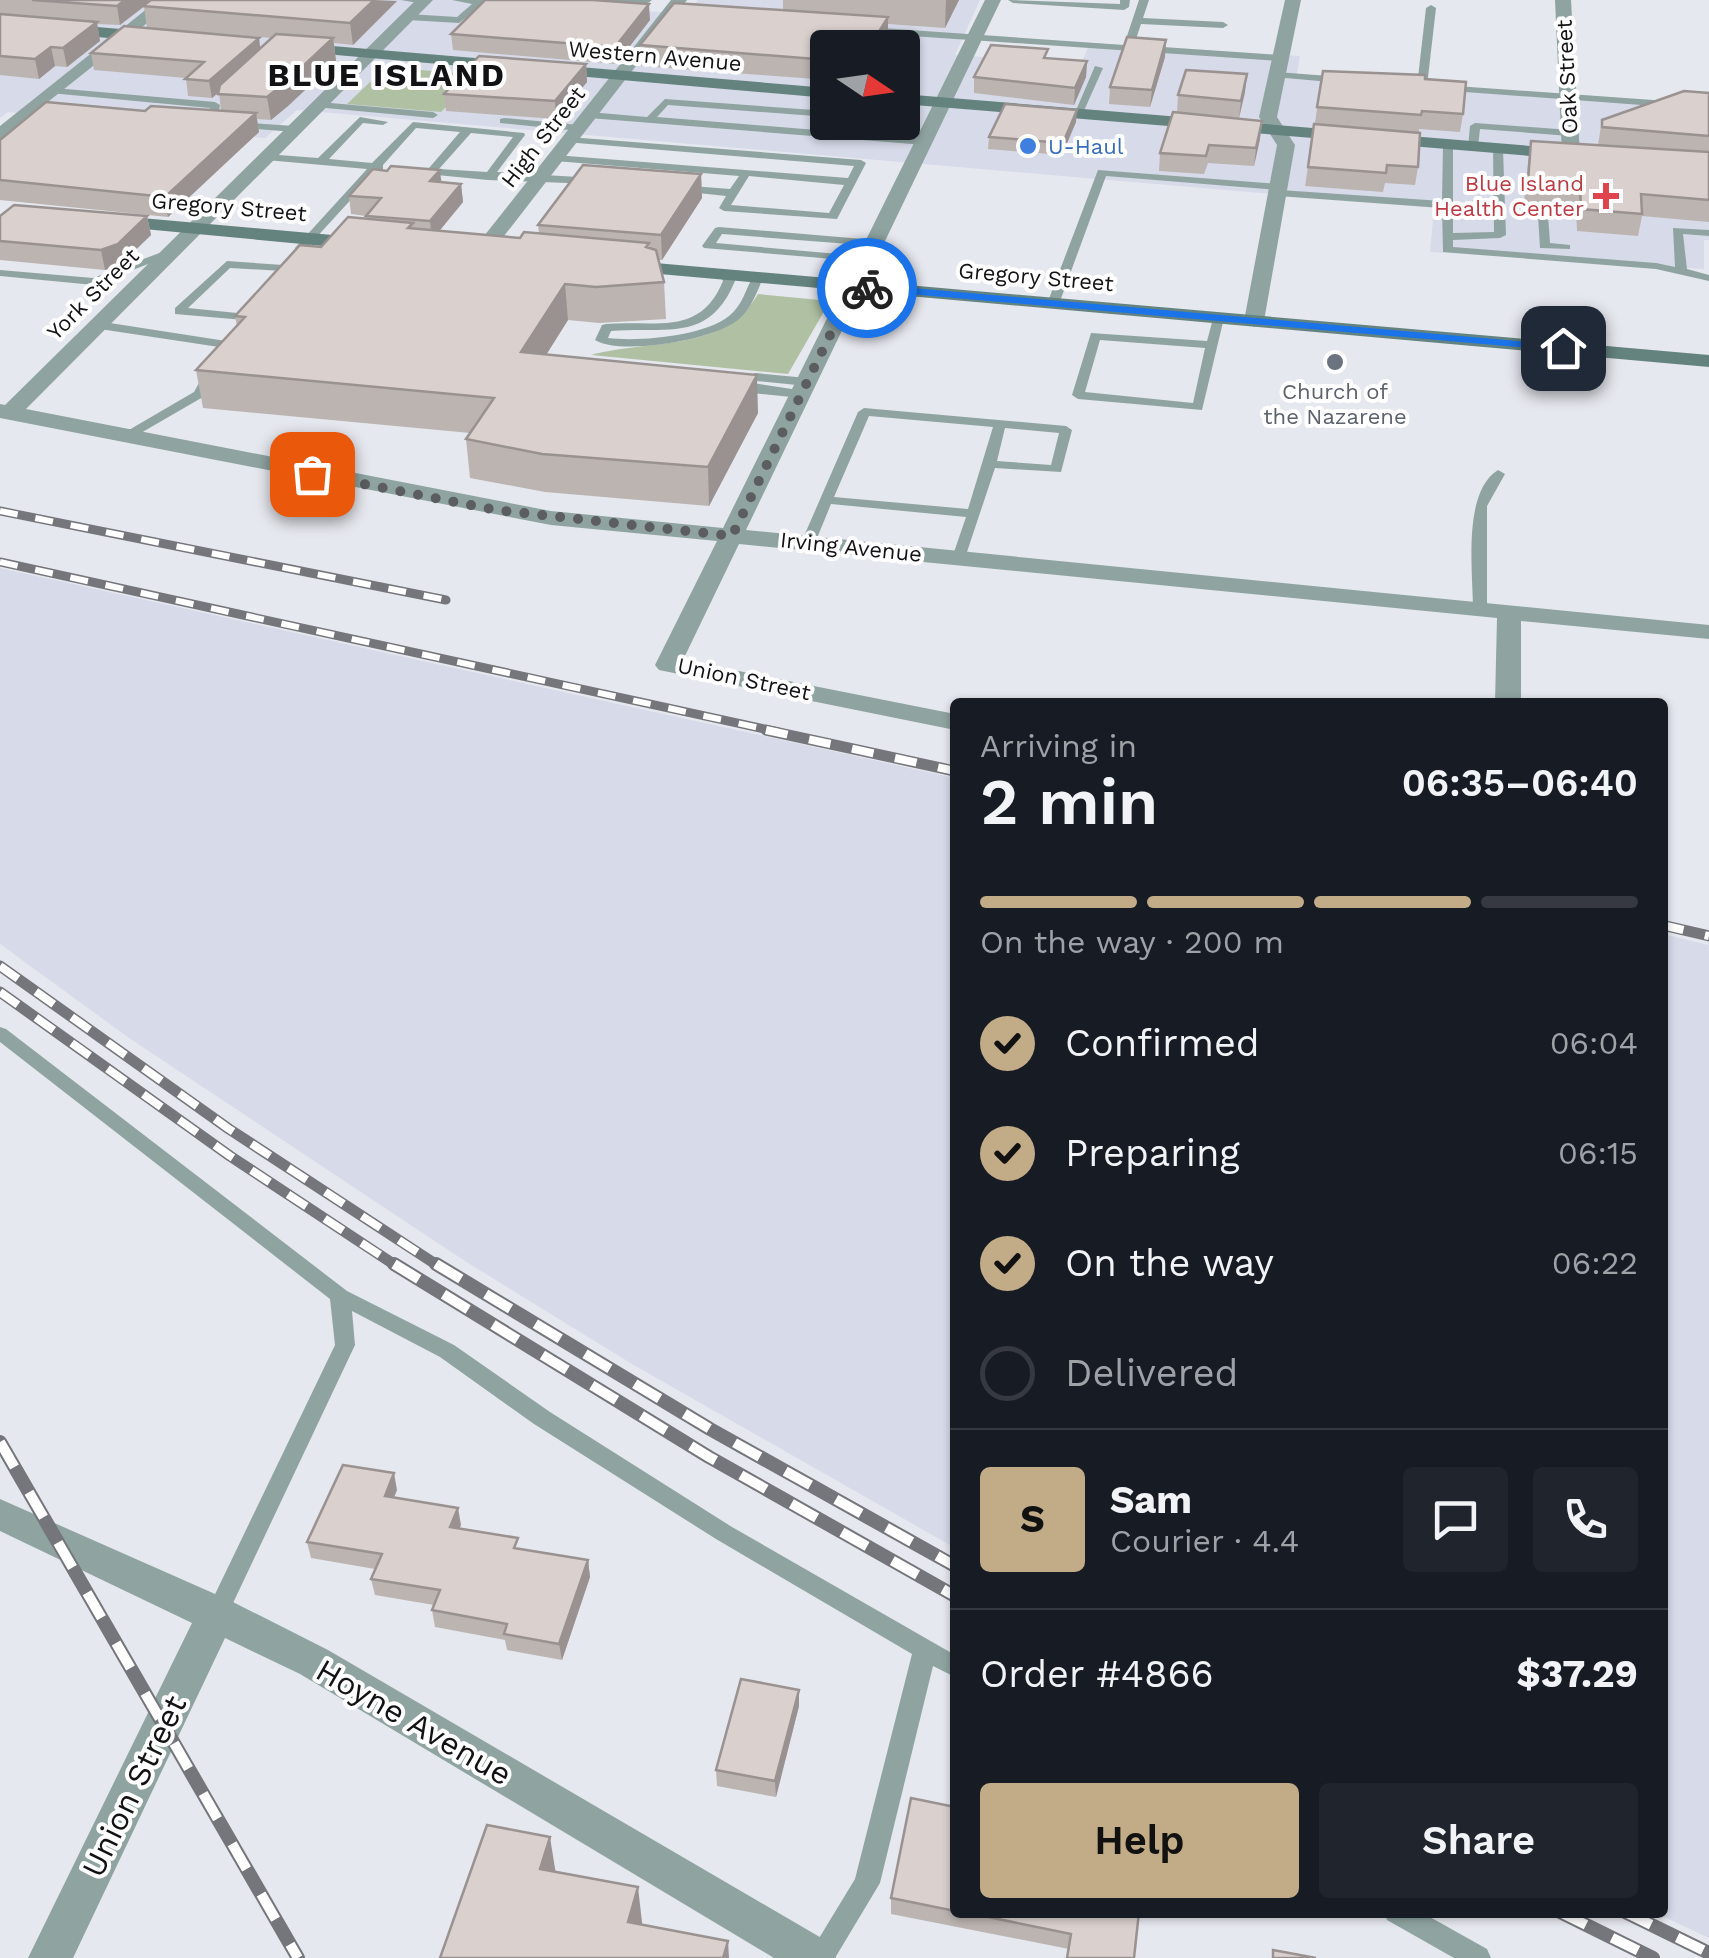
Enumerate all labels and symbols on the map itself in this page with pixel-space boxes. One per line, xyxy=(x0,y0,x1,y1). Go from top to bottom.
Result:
street label: Oak Street xyxy=(1552,19,1582,135)
north arrow xyxy=(810,30,920,140)
street label: Western Avenue xyxy=(567,36,743,76)
district label: BLUE ISLAND xyxy=(268,56,506,94)
street label: High Street xyxy=(496,82,590,192)
place label: U-Haul xyxy=(1048,134,1124,159)
marker: U-Haul xyxy=(1017,135,1039,157)
place label: Blue Island Health Center xyxy=(1434,171,1584,221)
marker: Blue Island Health Center xyxy=(1593,183,1619,209)
street label: Gregory Street xyxy=(150,188,308,226)
courier xyxy=(817,238,917,338)
street label: York Street xyxy=(42,243,144,345)
street label: Gregory Street xyxy=(957,258,1115,296)
pin xyxy=(1521,306,1606,391)
marker: Church of the Nazarene xyxy=(1324,351,1346,373)
place label: Church of the Nazarene xyxy=(1263,379,1407,429)
pin xyxy=(270,432,355,517)
street label: Irving Avenue xyxy=(779,527,923,567)
street label: Union Street xyxy=(675,653,813,705)
street label: Hoyne Avenue xyxy=(309,1651,519,1793)
street label: Union Street xyxy=(74,1689,194,1883)

